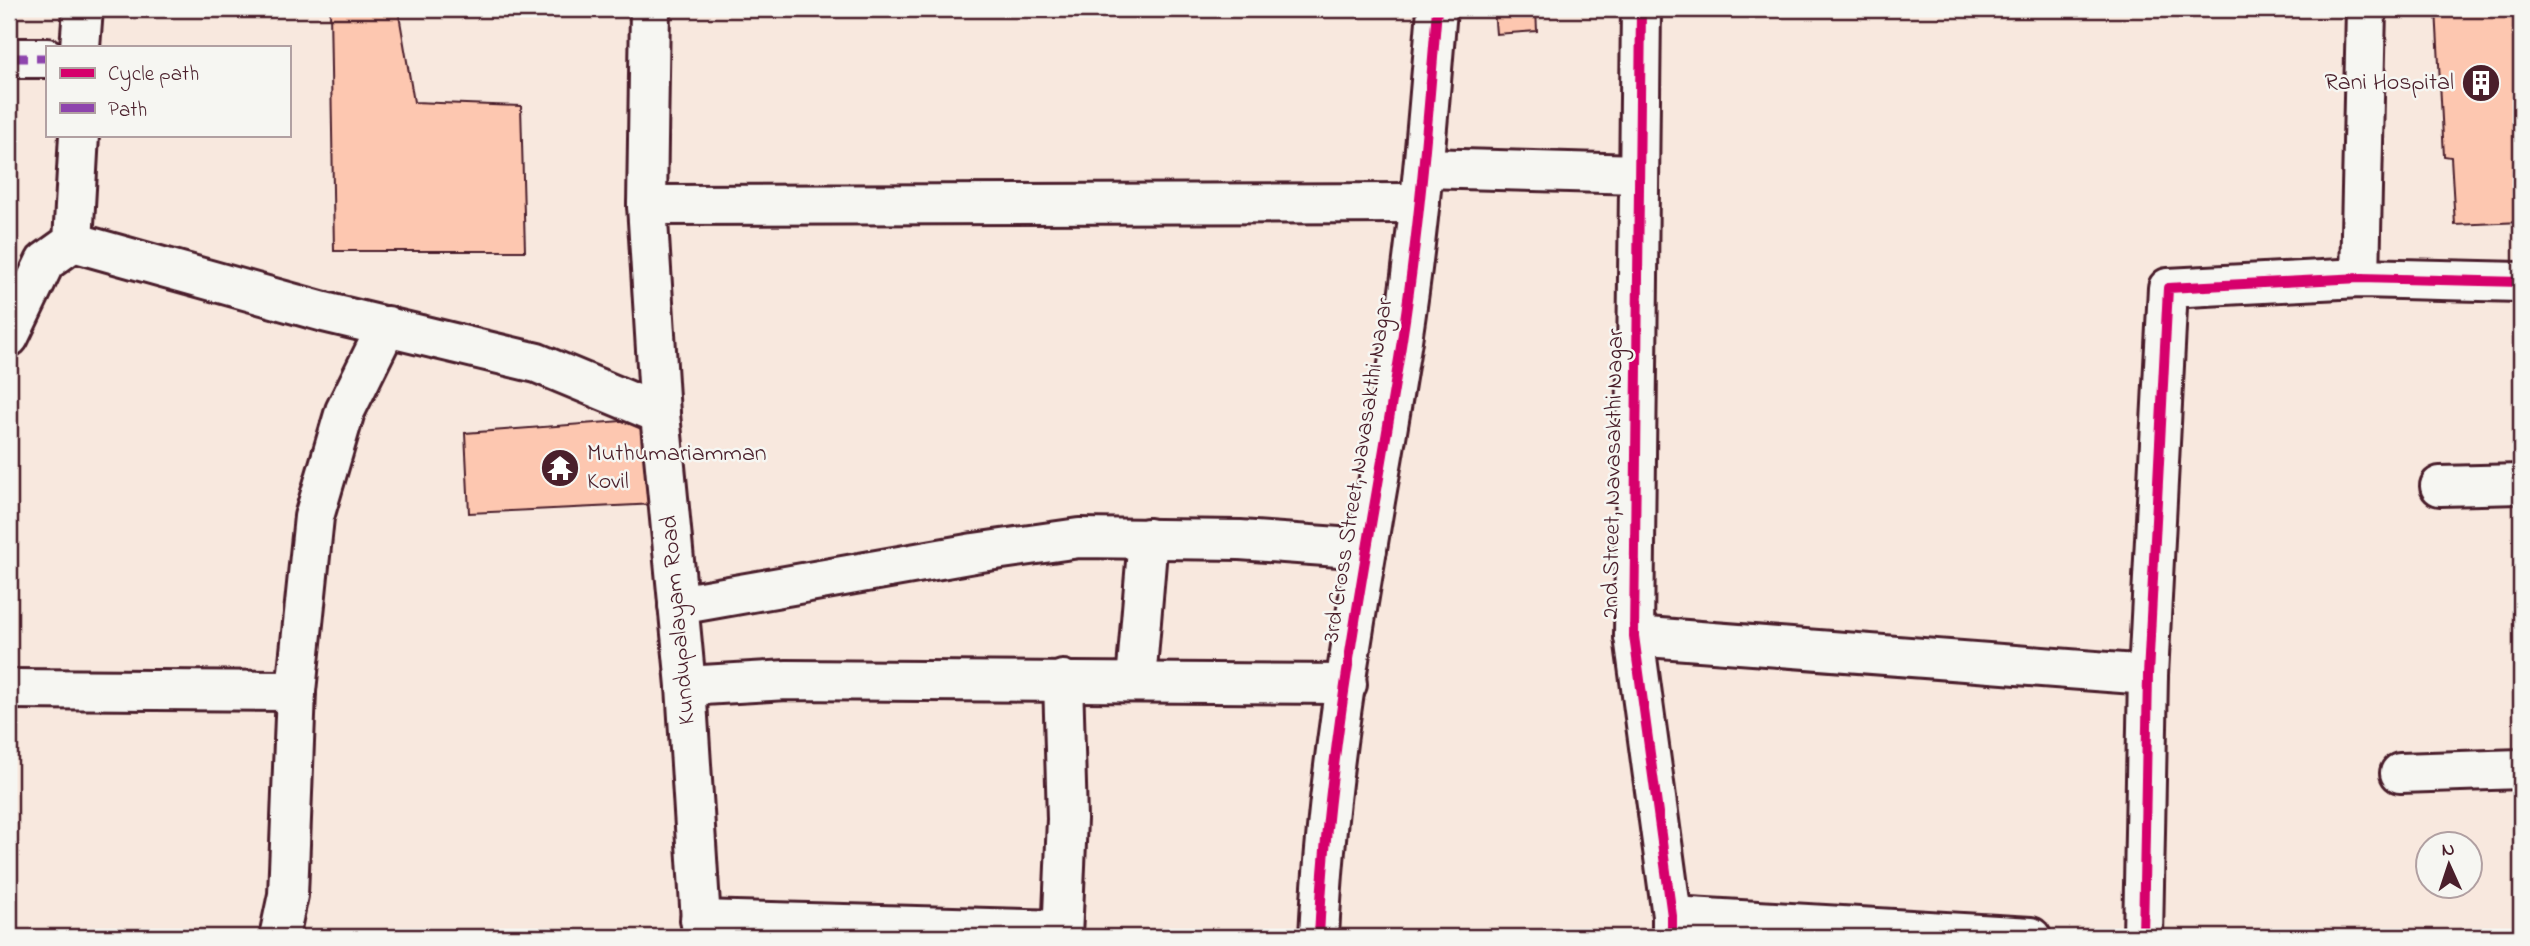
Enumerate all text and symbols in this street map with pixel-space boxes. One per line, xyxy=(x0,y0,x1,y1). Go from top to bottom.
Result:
legend xyxy=(46,46,290,136)
text: Cycle path xyxy=(108,60,199,92)
building icon: Rani Hospital xyxy=(2460,62,2502,104)
place label: Rani Hospital xyxy=(2325,66,2454,101)
text: Path xyxy=(108,96,147,126)
street label: 3rd Cross Street, Navasakthi Nagar xyxy=(1314,295,1404,645)
street label: 2nd Street, Navasakthi Nagar xyxy=(1594,328,1634,620)
place label: Muthumariamman Kovil xyxy=(587,437,767,500)
temple icon: Muthumariamman Kovil xyxy=(539,447,581,489)
street label: Kundupalayam Road xyxy=(652,513,707,726)
north arrow xyxy=(2414,830,2484,900)
text: N xyxy=(2441,837,2456,864)

